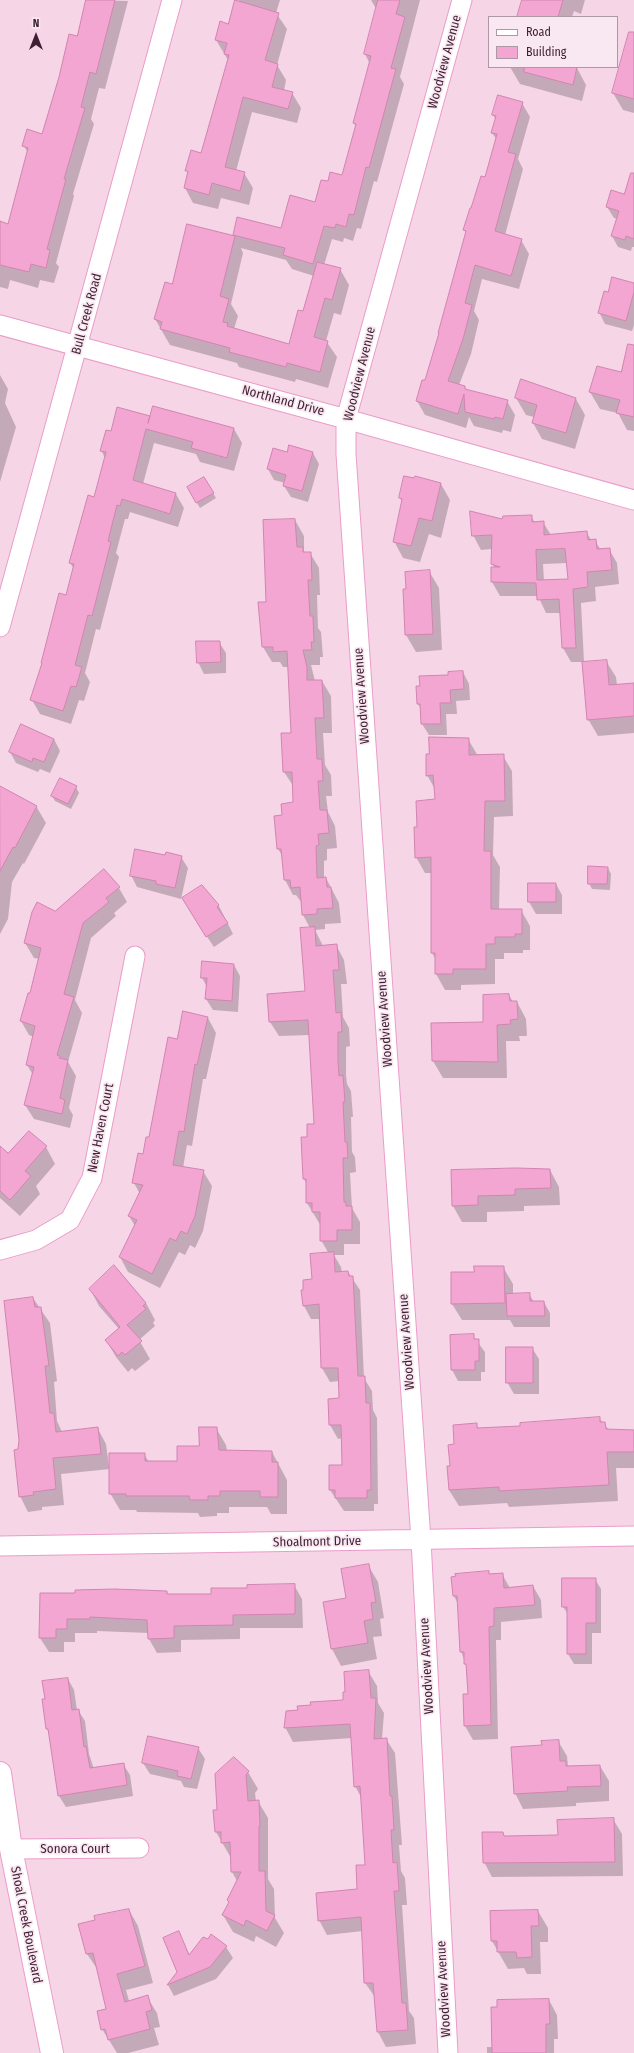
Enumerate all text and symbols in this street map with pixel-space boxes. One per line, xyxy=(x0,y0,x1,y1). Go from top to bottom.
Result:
street label: Woodview Avenue xyxy=(425,13,465,111)
north arrow xyxy=(16,16,56,56)
legend xyxy=(488,16,618,68)
text: N xyxy=(33,17,39,30)
text: Road xyxy=(526,25,551,39)
text: Building xyxy=(526,45,566,59)
street label: Bull Creek Road xyxy=(69,272,105,356)
street label: Woodview Avenue xyxy=(341,325,379,423)
street label: Northland Drive xyxy=(240,383,326,419)
street label: Woodview Avenue xyxy=(351,647,373,745)
street label: Woodview Avenue xyxy=(374,970,396,1068)
street label: New Haven Court xyxy=(85,1082,117,1174)
street label: Woodview Avenue xyxy=(396,1293,418,1391)
street label: Shoalmont Drive xyxy=(273,1533,361,1551)
street label: Woodview Avenue xyxy=(417,1617,437,1715)
street label: Sonora Court xyxy=(40,1841,110,1857)
street label: Shoal Creek Boulevard xyxy=(7,1865,45,1985)
street label: Woodview Avenue xyxy=(434,1940,454,2038)

